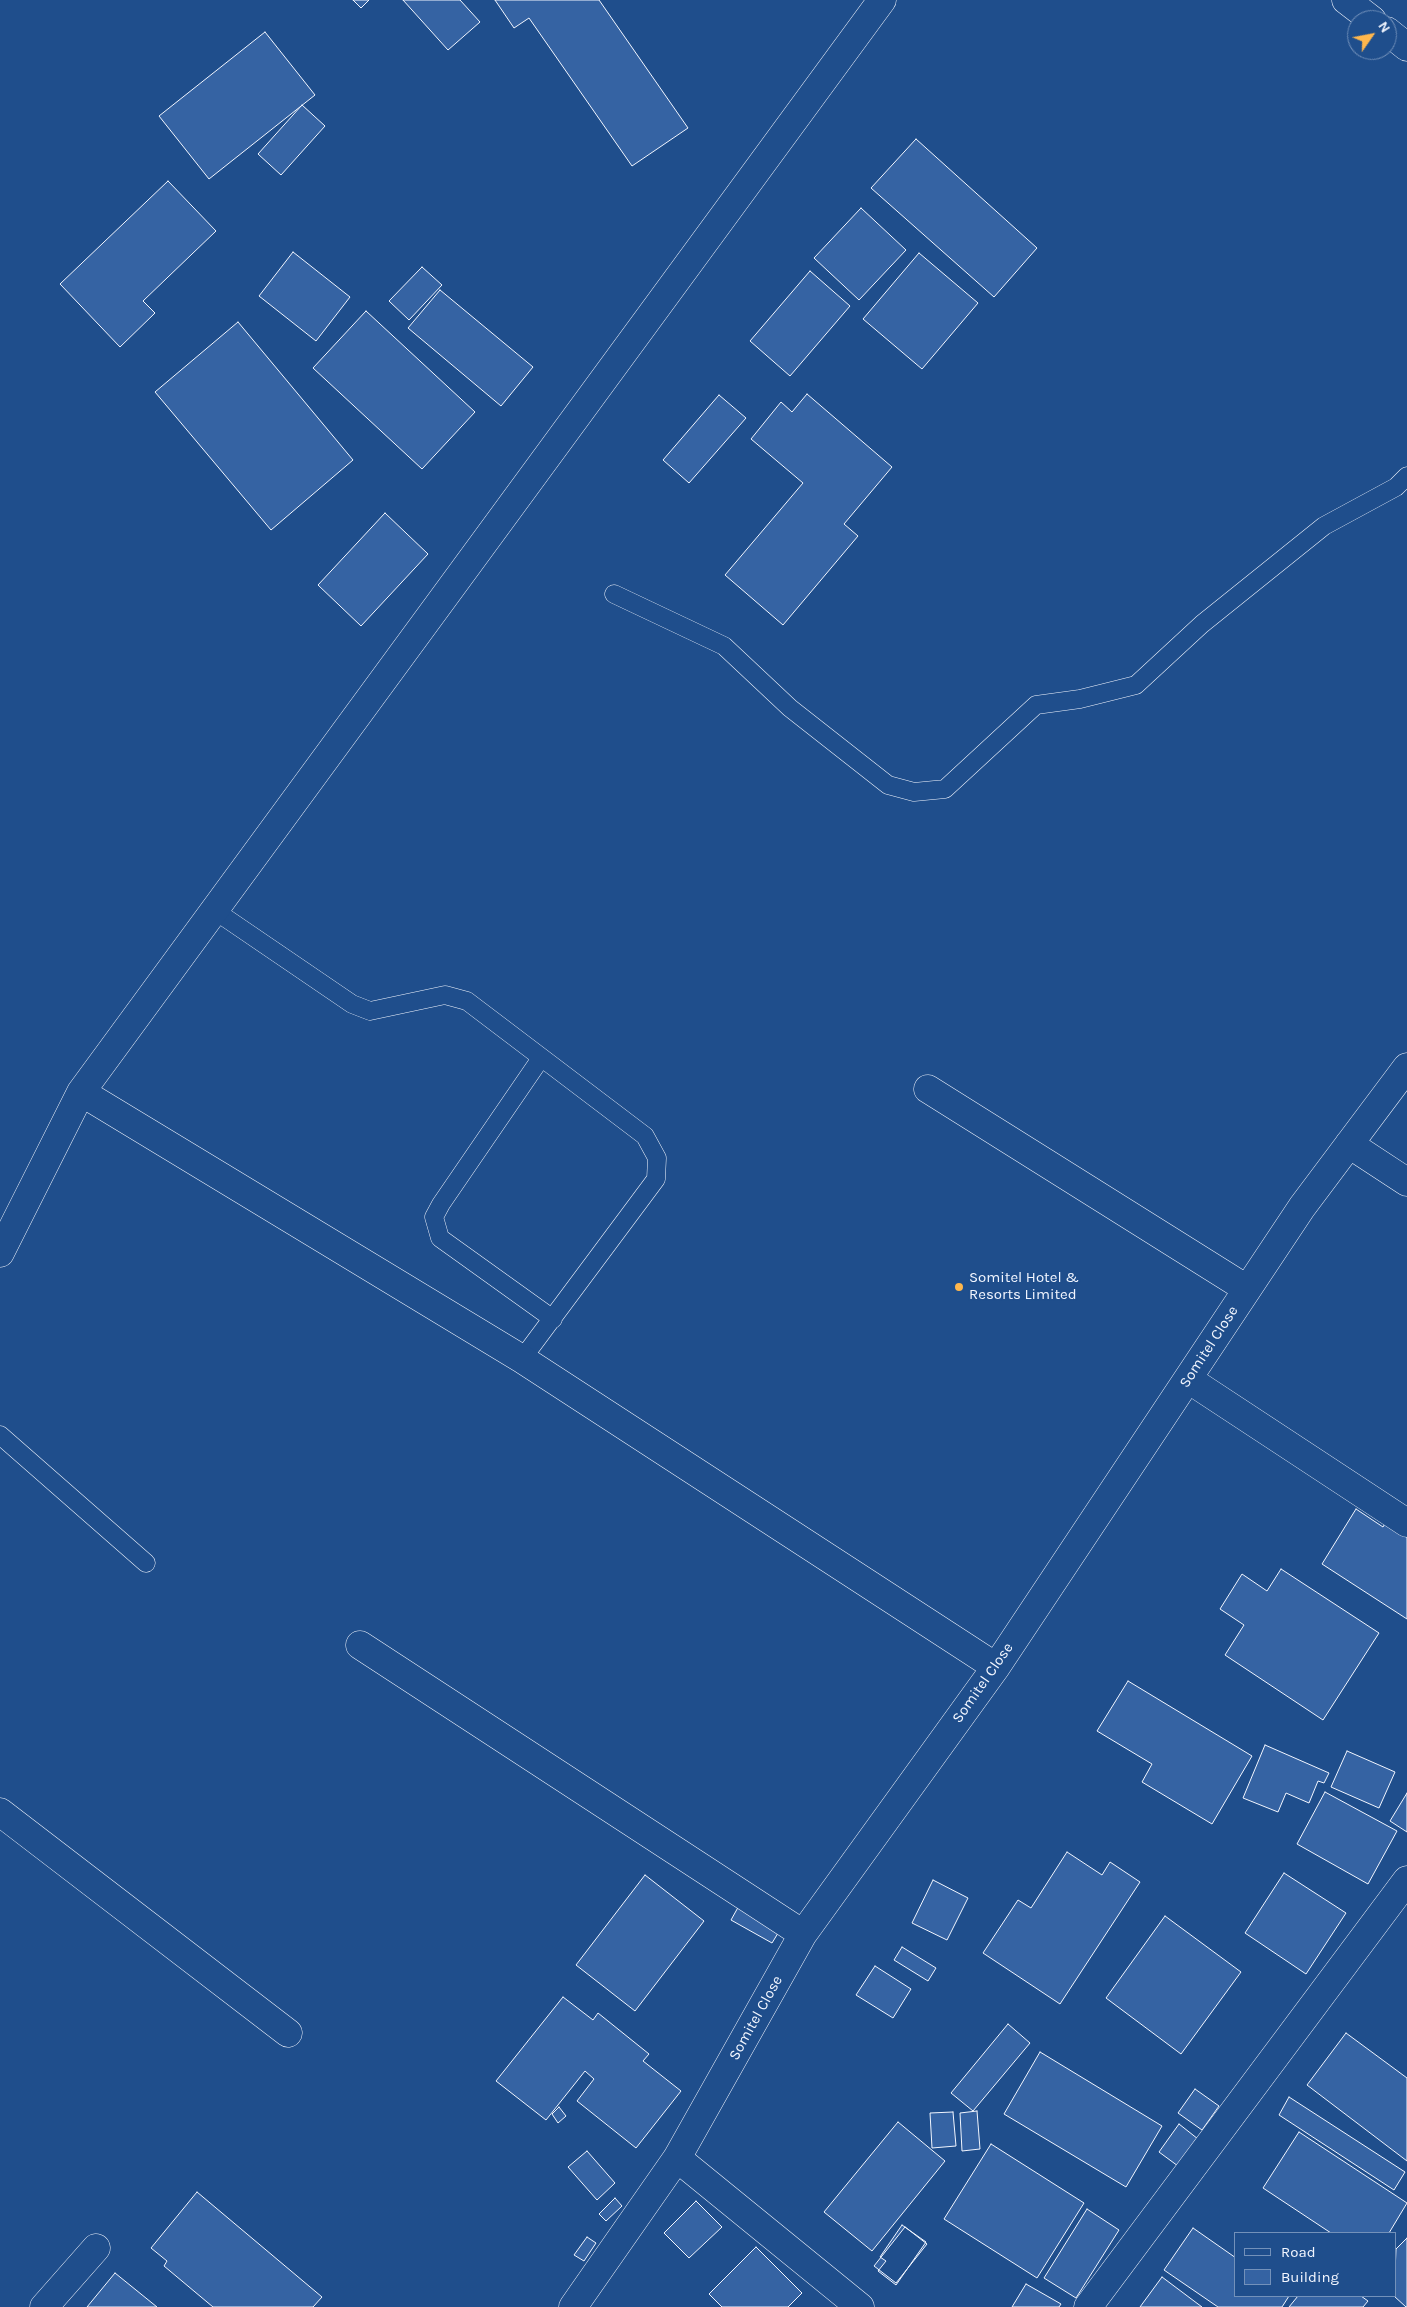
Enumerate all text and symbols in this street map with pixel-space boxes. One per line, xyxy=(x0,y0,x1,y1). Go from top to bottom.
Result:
north arrow xyxy=(1347,10,1397,60)
text: N xyxy=(1374,18,1394,36)
place label: Somitel Hotel & Resorts Limited xyxy=(969,1269,1079,1304)
marker: Somitel Hotel & Resorts Limited xyxy=(953,1281,965,1293)
street label: Somitel Close xyxy=(1176,1303,1242,1391)
street label: Somitel Close xyxy=(949,1639,1017,1727)
street label: Somitel Close xyxy=(725,1973,787,2063)
legend xyxy=(1234,2232,1397,2297)
text: Road xyxy=(1281,2243,1316,2261)
text: Building xyxy=(1281,2268,1339,2286)

